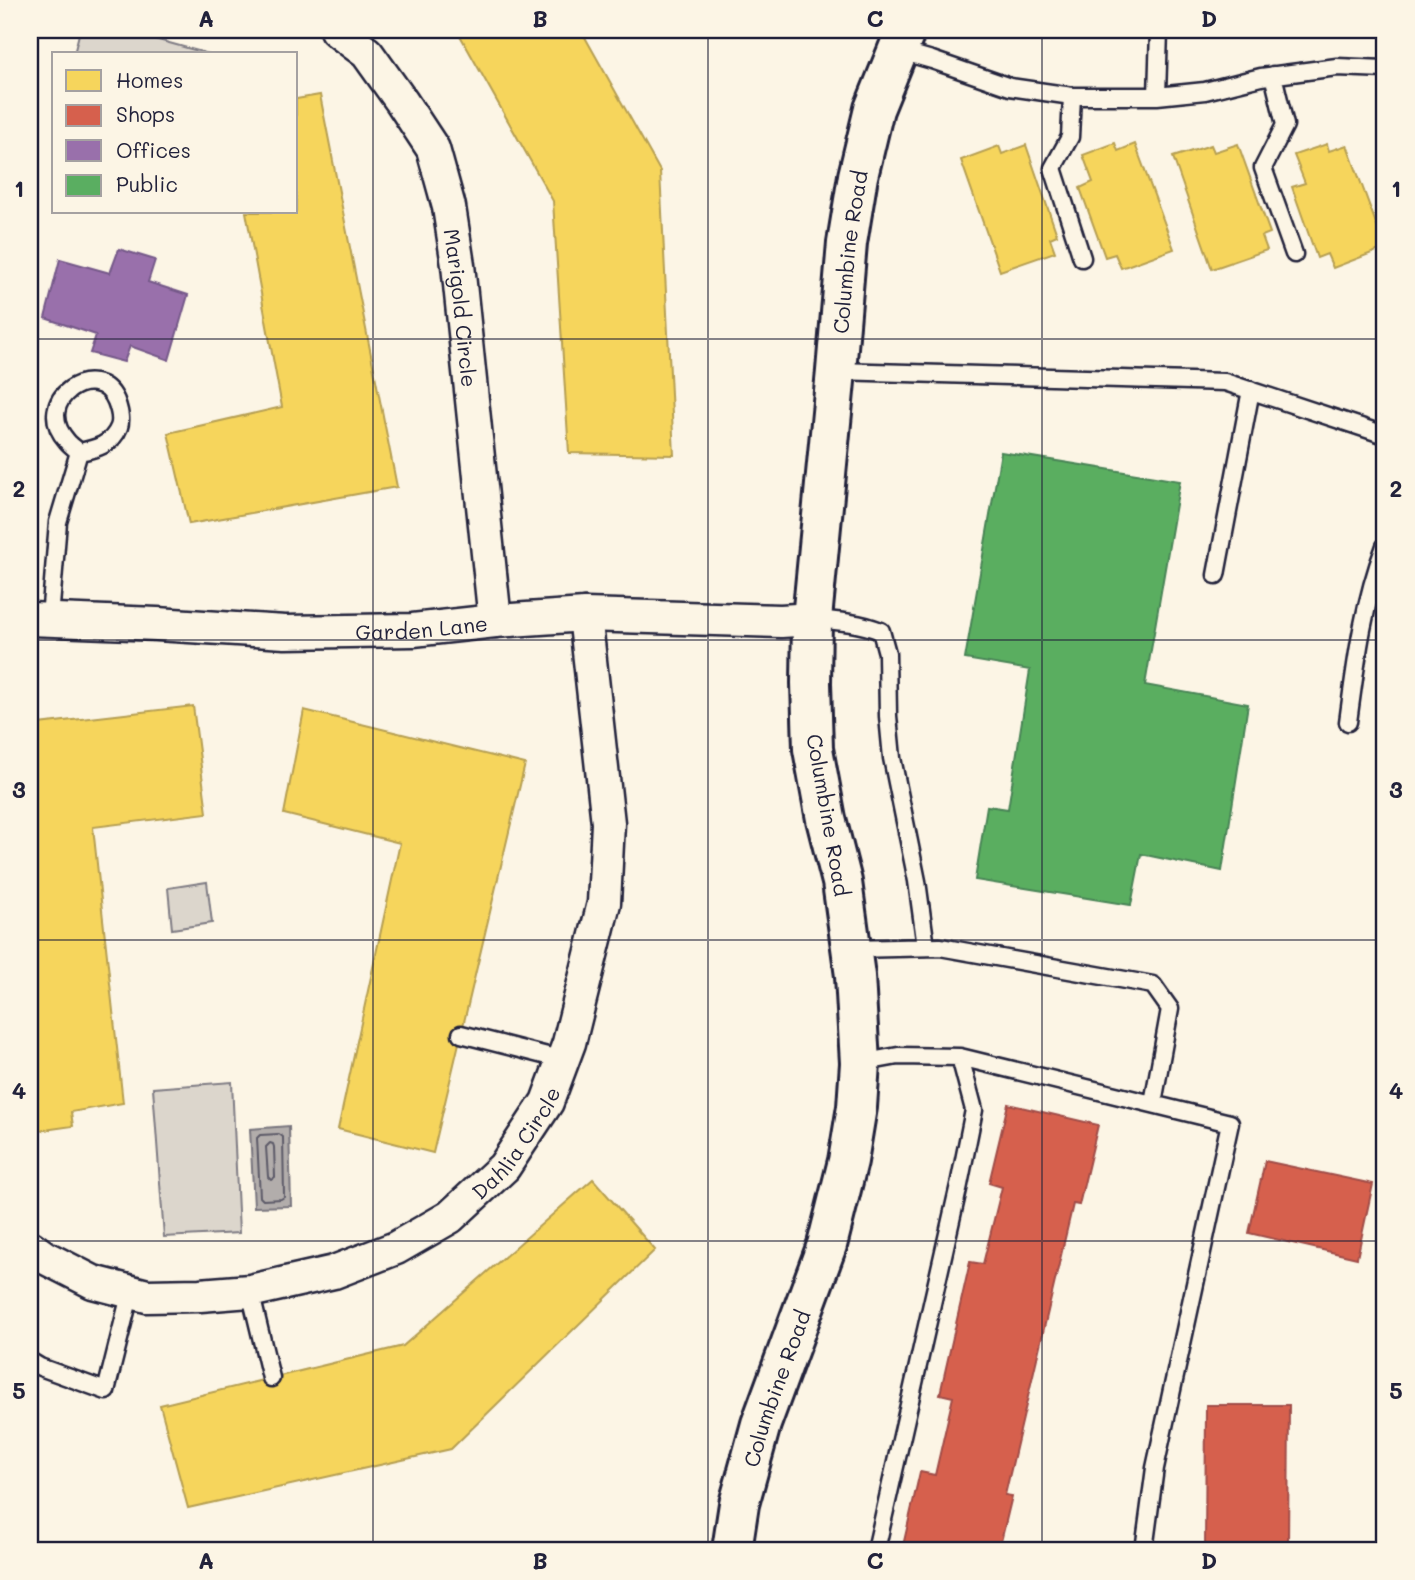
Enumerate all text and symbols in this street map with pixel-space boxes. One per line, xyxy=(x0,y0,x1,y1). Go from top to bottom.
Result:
text: A xyxy=(198,3,214,33)
text: B xyxy=(532,3,548,33)
text: C xyxy=(866,3,884,33)
text: D xyxy=(1201,3,1217,33)
legend xyxy=(52,52,298,214)
text: Homes xyxy=(116,66,183,93)
text: Shops xyxy=(116,100,175,127)
text: Offices xyxy=(116,136,191,163)
street label: Columbine Road xyxy=(826,168,872,335)
text: Public xyxy=(116,170,178,197)
text: 1 xyxy=(14,173,24,203)
text: 1 xyxy=(1391,173,1401,203)
street label: Marigold Circle xyxy=(439,227,484,388)
text: 2 xyxy=(13,473,25,503)
text: 2 xyxy=(1390,473,1402,503)
street label: Garden Lane xyxy=(355,608,489,644)
street label: Columbine Road xyxy=(801,732,857,898)
text: 3 xyxy=(12,774,26,804)
text: 3 xyxy=(1389,774,1403,804)
text: 4 xyxy=(12,1075,26,1105)
text: 4 xyxy=(1389,1075,1403,1105)
street label: Dahlia Circle xyxy=(465,1083,565,1204)
street label: Columbine Road xyxy=(736,1306,815,1470)
text: 5 xyxy=(12,1375,26,1405)
text: 5 xyxy=(1389,1375,1403,1405)
text: A xyxy=(198,1545,214,1575)
text: B xyxy=(532,1545,548,1575)
text: C xyxy=(866,1545,884,1575)
text: D xyxy=(1201,1545,1217,1575)

